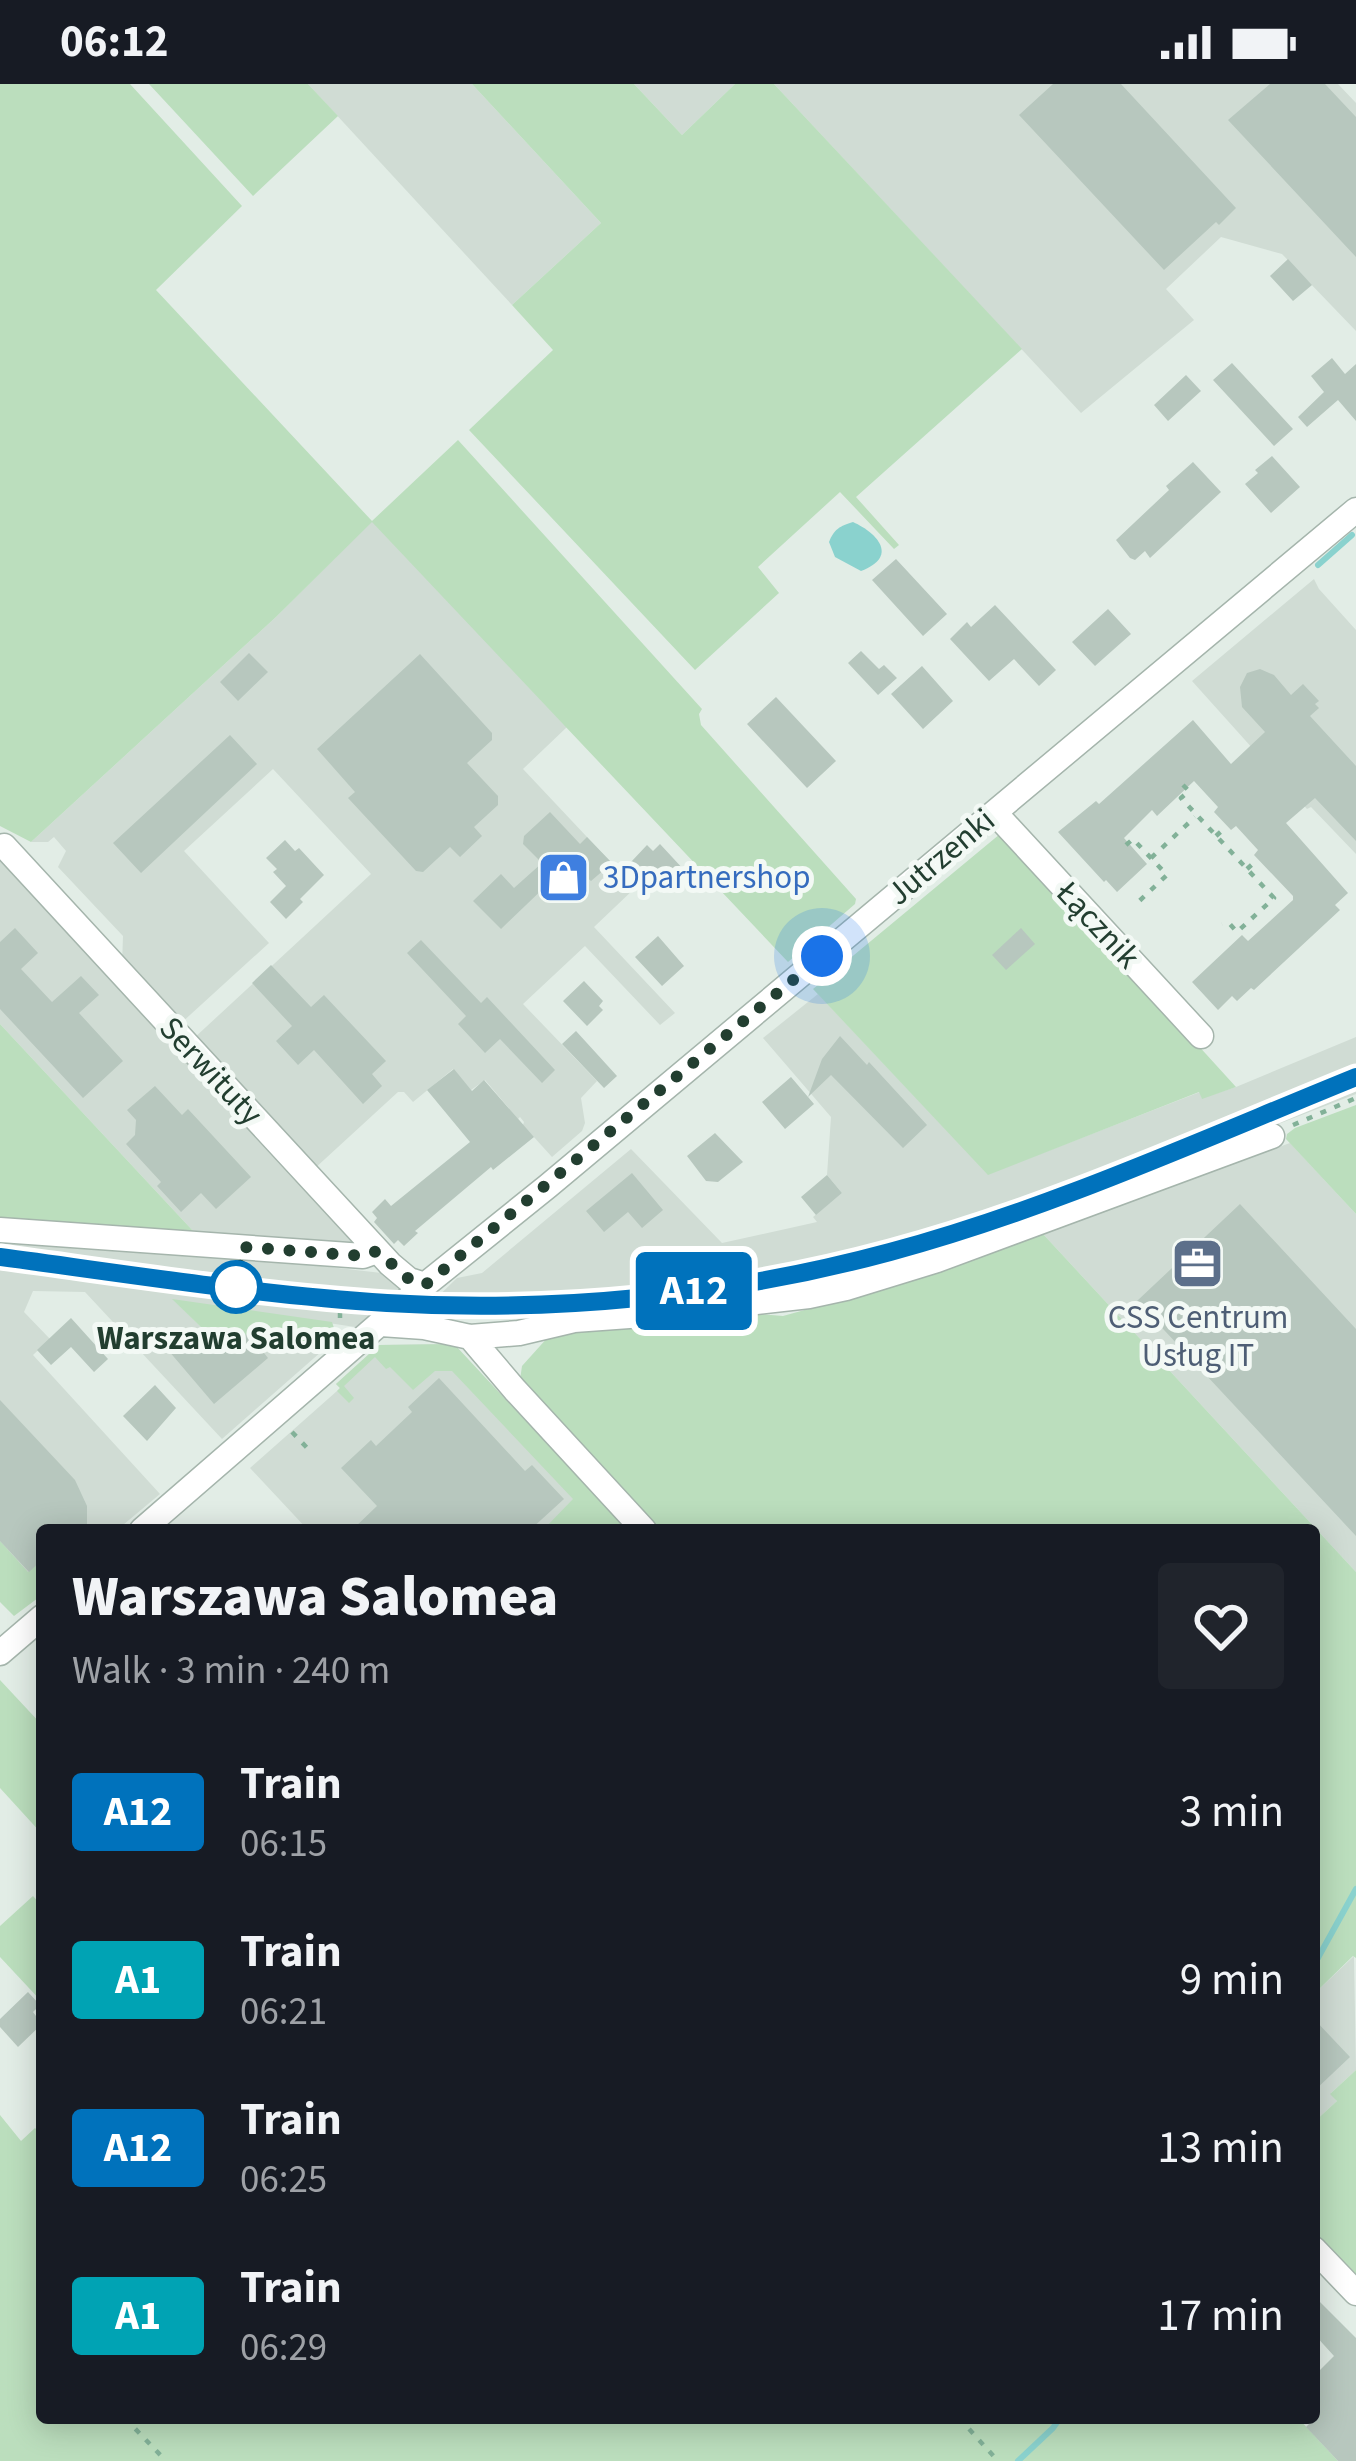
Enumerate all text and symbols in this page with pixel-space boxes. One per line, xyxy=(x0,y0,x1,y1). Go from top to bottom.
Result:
text: 06:12 xyxy=(60,10,169,74)
street label: Jutrzenki xyxy=(877,798,1005,916)
shop icon: 3Dpartnershop xyxy=(536,849,592,905)
place label: 3Dpartnershop xyxy=(603,854,811,901)
street label: Łącznik xyxy=(1044,870,1151,980)
your location xyxy=(792,926,852,986)
street label: Serwituty xyxy=(148,1006,274,1136)
office icon: CSS Centrum Usług IT xyxy=(1170,1235,1226,1291)
line badge: A12 xyxy=(625,1252,763,1330)
text: A12 xyxy=(660,1261,728,1321)
marker: Warszawa Salomea xyxy=(211,1262,261,1312)
place label: CSS Centrum Usług IT xyxy=(1108,1294,1288,1379)
place label: Warszawa Salomea xyxy=(97,1315,375,1362)
text: Warszawa Salomea xyxy=(72,1557,558,1638)
button: heart xyxy=(1158,1563,1284,1689)
text: Walk · 3 min · 240 m xyxy=(72,1643,390,1699)
text: Train xyxy=(240,1752,342,1816)
text: 3 min xyxy=(1180,1780,1284,1844)
text: A12 xyxy=(104,1782,172,1842)
text: 06:15 xyxy=(240,1816,327,1872)
text: Train xyxy=(240,1920,342,1984)
text: 9 min xyxy=(1180,1948,1284,2012)
text: A1 xyxy=(115,1950,161,2010)
text: 06:21 xyxy=(240,1984,327,2040)
text: Train xyxy=(240,2088,342,2152)
text: 13 min xyxy=(1157,2116,1284,2180)
text: A12 xyxy=(104,2118,172,2178)
text: 06:25 xyxy=(240,2152,327,2208)
text: Train xyxy=(240,2256,342,2320)
text: 17 min xyxy=(1157,2284,1284,2348)
text: A1 xyxy=(115,2286,161,2346)
text: 06:29 xyxy=(240,2320,327,2376)

